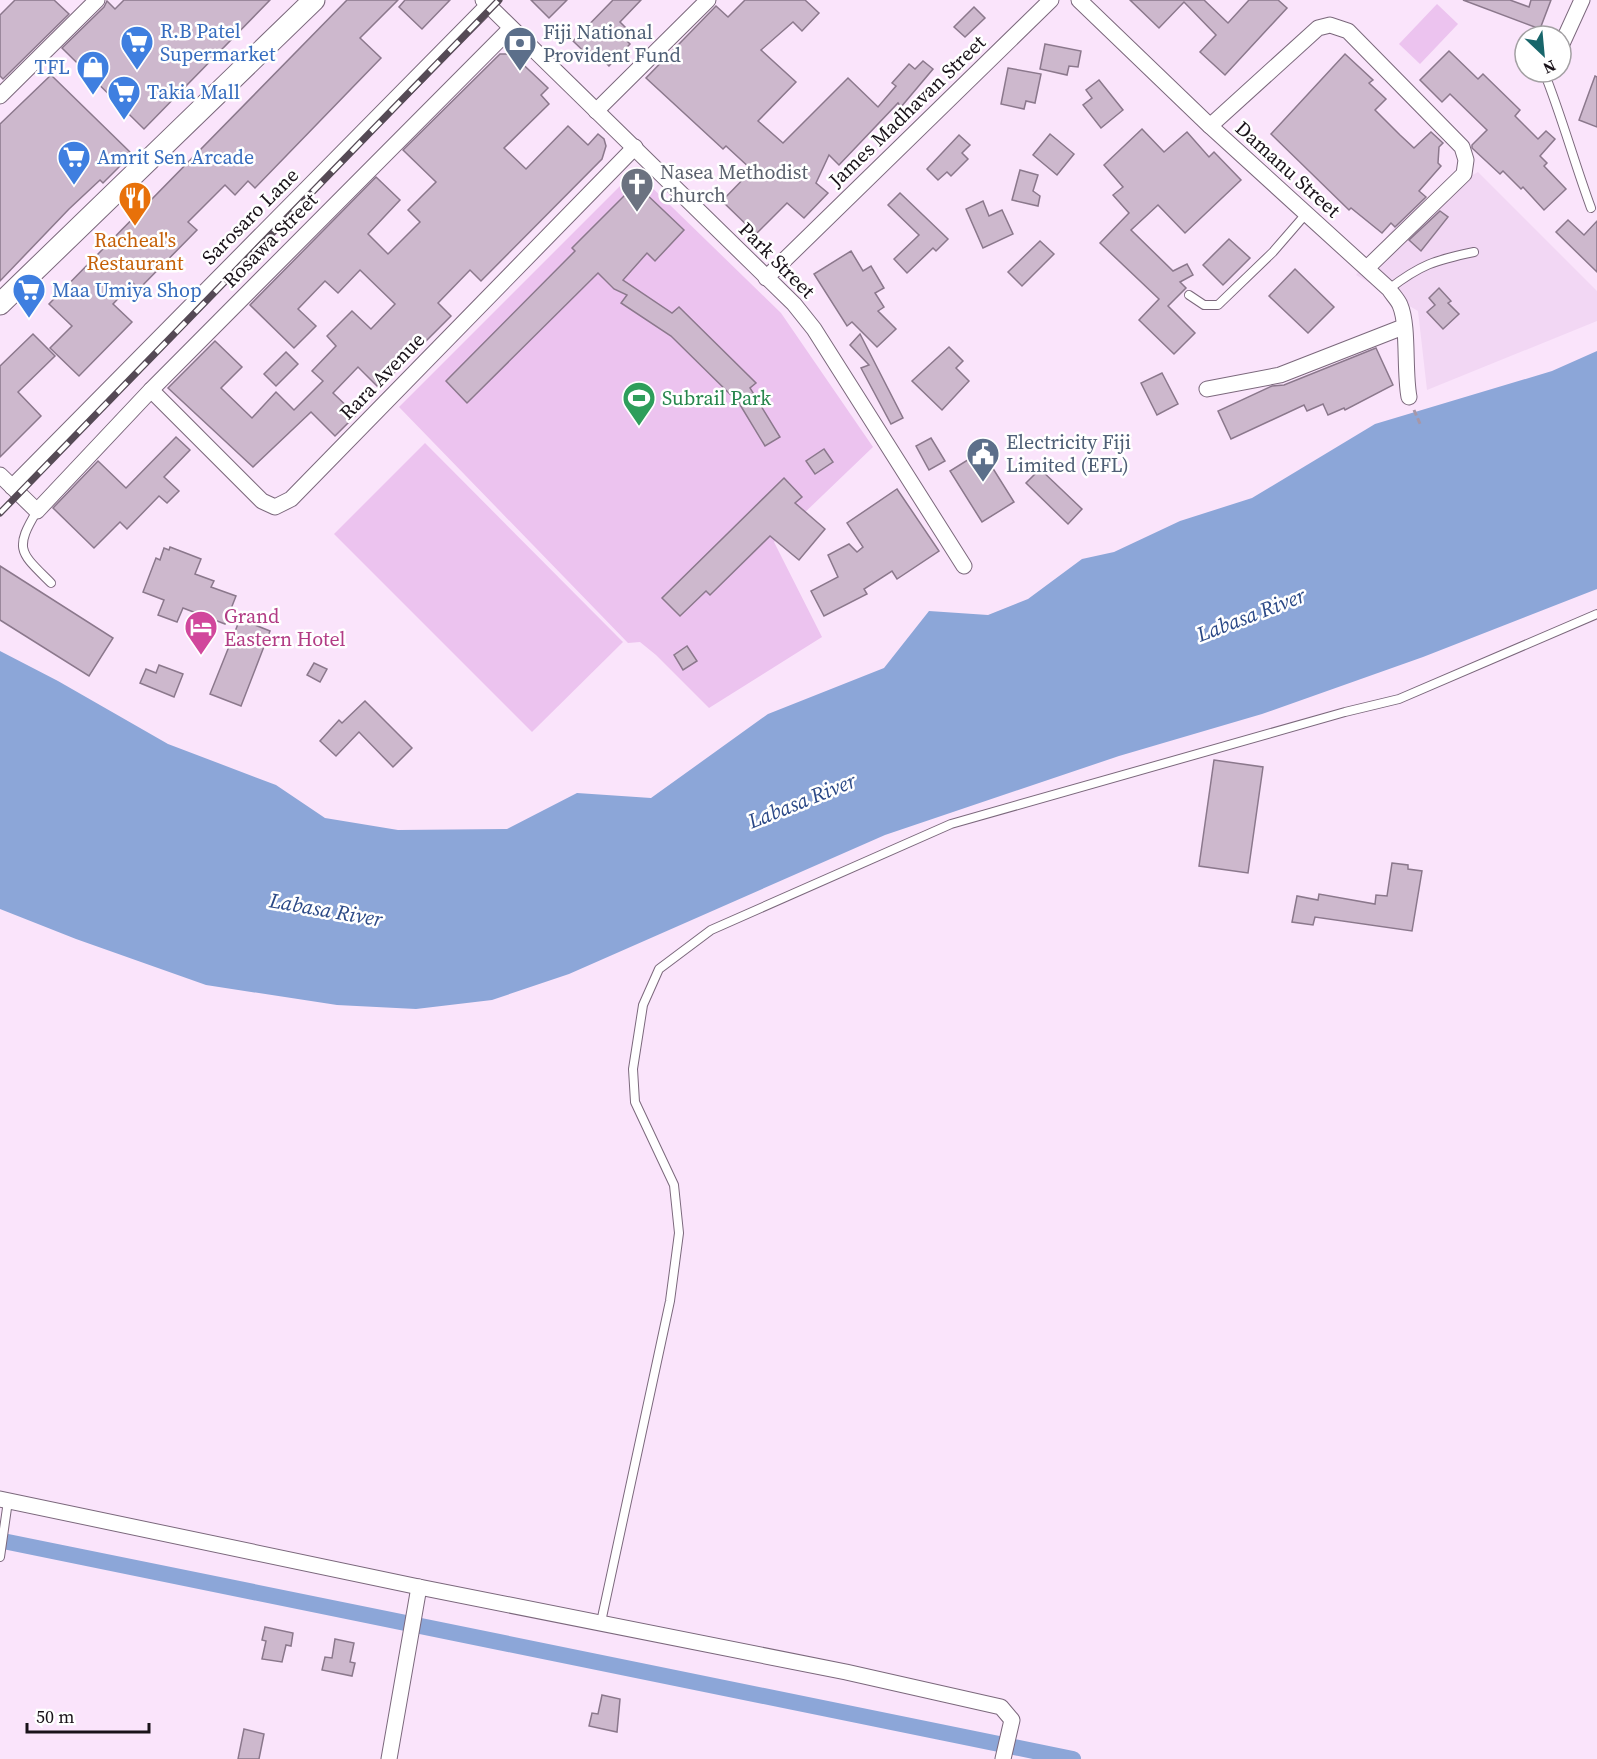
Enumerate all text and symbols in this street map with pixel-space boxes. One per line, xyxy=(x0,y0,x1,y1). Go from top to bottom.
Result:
place label: R.B Patel Supermarket xyxy=(160,17,276,68)
place label: Fiji National Provident Fund xyxy=(543,18,682,69)
supermarket icon: R.B Patel Supermarket xyxy=(119,24,155,71)
north arrow xyxy=(1513,24,1573,84)
bank icon: Fiji National Provident Fund xyxy=(502,25,538,72)
street label: James Madhavan Street xyxy=(822,28,992,194)
shop icon: TFL xyxy=(75,49,111,96)
place label: TFL xyxy=(35,53,70,81)
text: N xyxy=(1539,55,1560,80)
supermarket icon: Takia Mall xyxy=(106,74,142,121)
place label: Takia Mall xyxy=(147,78,240,106)
street label: Damanu Street xyxy=(1229,114,1347,224)
supermarket icon: Amrit Sen Arcade xyxy=(56,139,92,186)
place label: Amrit Sen Arcade xyxy=(97,143,254,171)
place label: Nasea Methodist Church xyxy=(660,158,808,209)
street label: Sarosaro Lane xyxy=(195,161,305,271)
church icon: Nasea Methodist Church xyxy=(619,166,655,213)
restaurant icon: Racheal's Restaurant xyxy=(117,180,153,227)
street label: Rosawa Street xyxy=(216,186,324,294)
street label: Park Street xyxy=(733,216,822,305)
place label: Racheal's Restaurant xyxy=(87,226,184,277)
supermarket icon: Maa Umiya Shop xyxy=(11,272,47,319)
place label: Maa Umiya Shop xyxy=(52,276,202,304)
street label: Rara Avenue xyxy=(333,326,431,426)
sports icon: Subrail Park xyxy=(621,380,657,427)
place label: Subrail Park xyxy=(662,384,771,412)
place label: Electricity Fiji Limited (EFL) xyxy=(1006,428,1131,479)
public building icon: Electricity Fiji Limited (EFL) xyxy=(965,436,1001,483)
water label: Labasa River xyxy=(1191,580,1310,649)
place label: Grand Eastern Hotel xyxy=(224,602,345,653)
hotel icon: Grand Eastern Hotel xyxy=(183,609,219,656)
water label: Labasa River xyxy=(743,765,861,836)
water label: Labasa River xyxy=(266,885,385,934)
scale bar xyxy=(27,1696,148,1734)
text: 50 m xyxy=(36,1704,74,1729)

